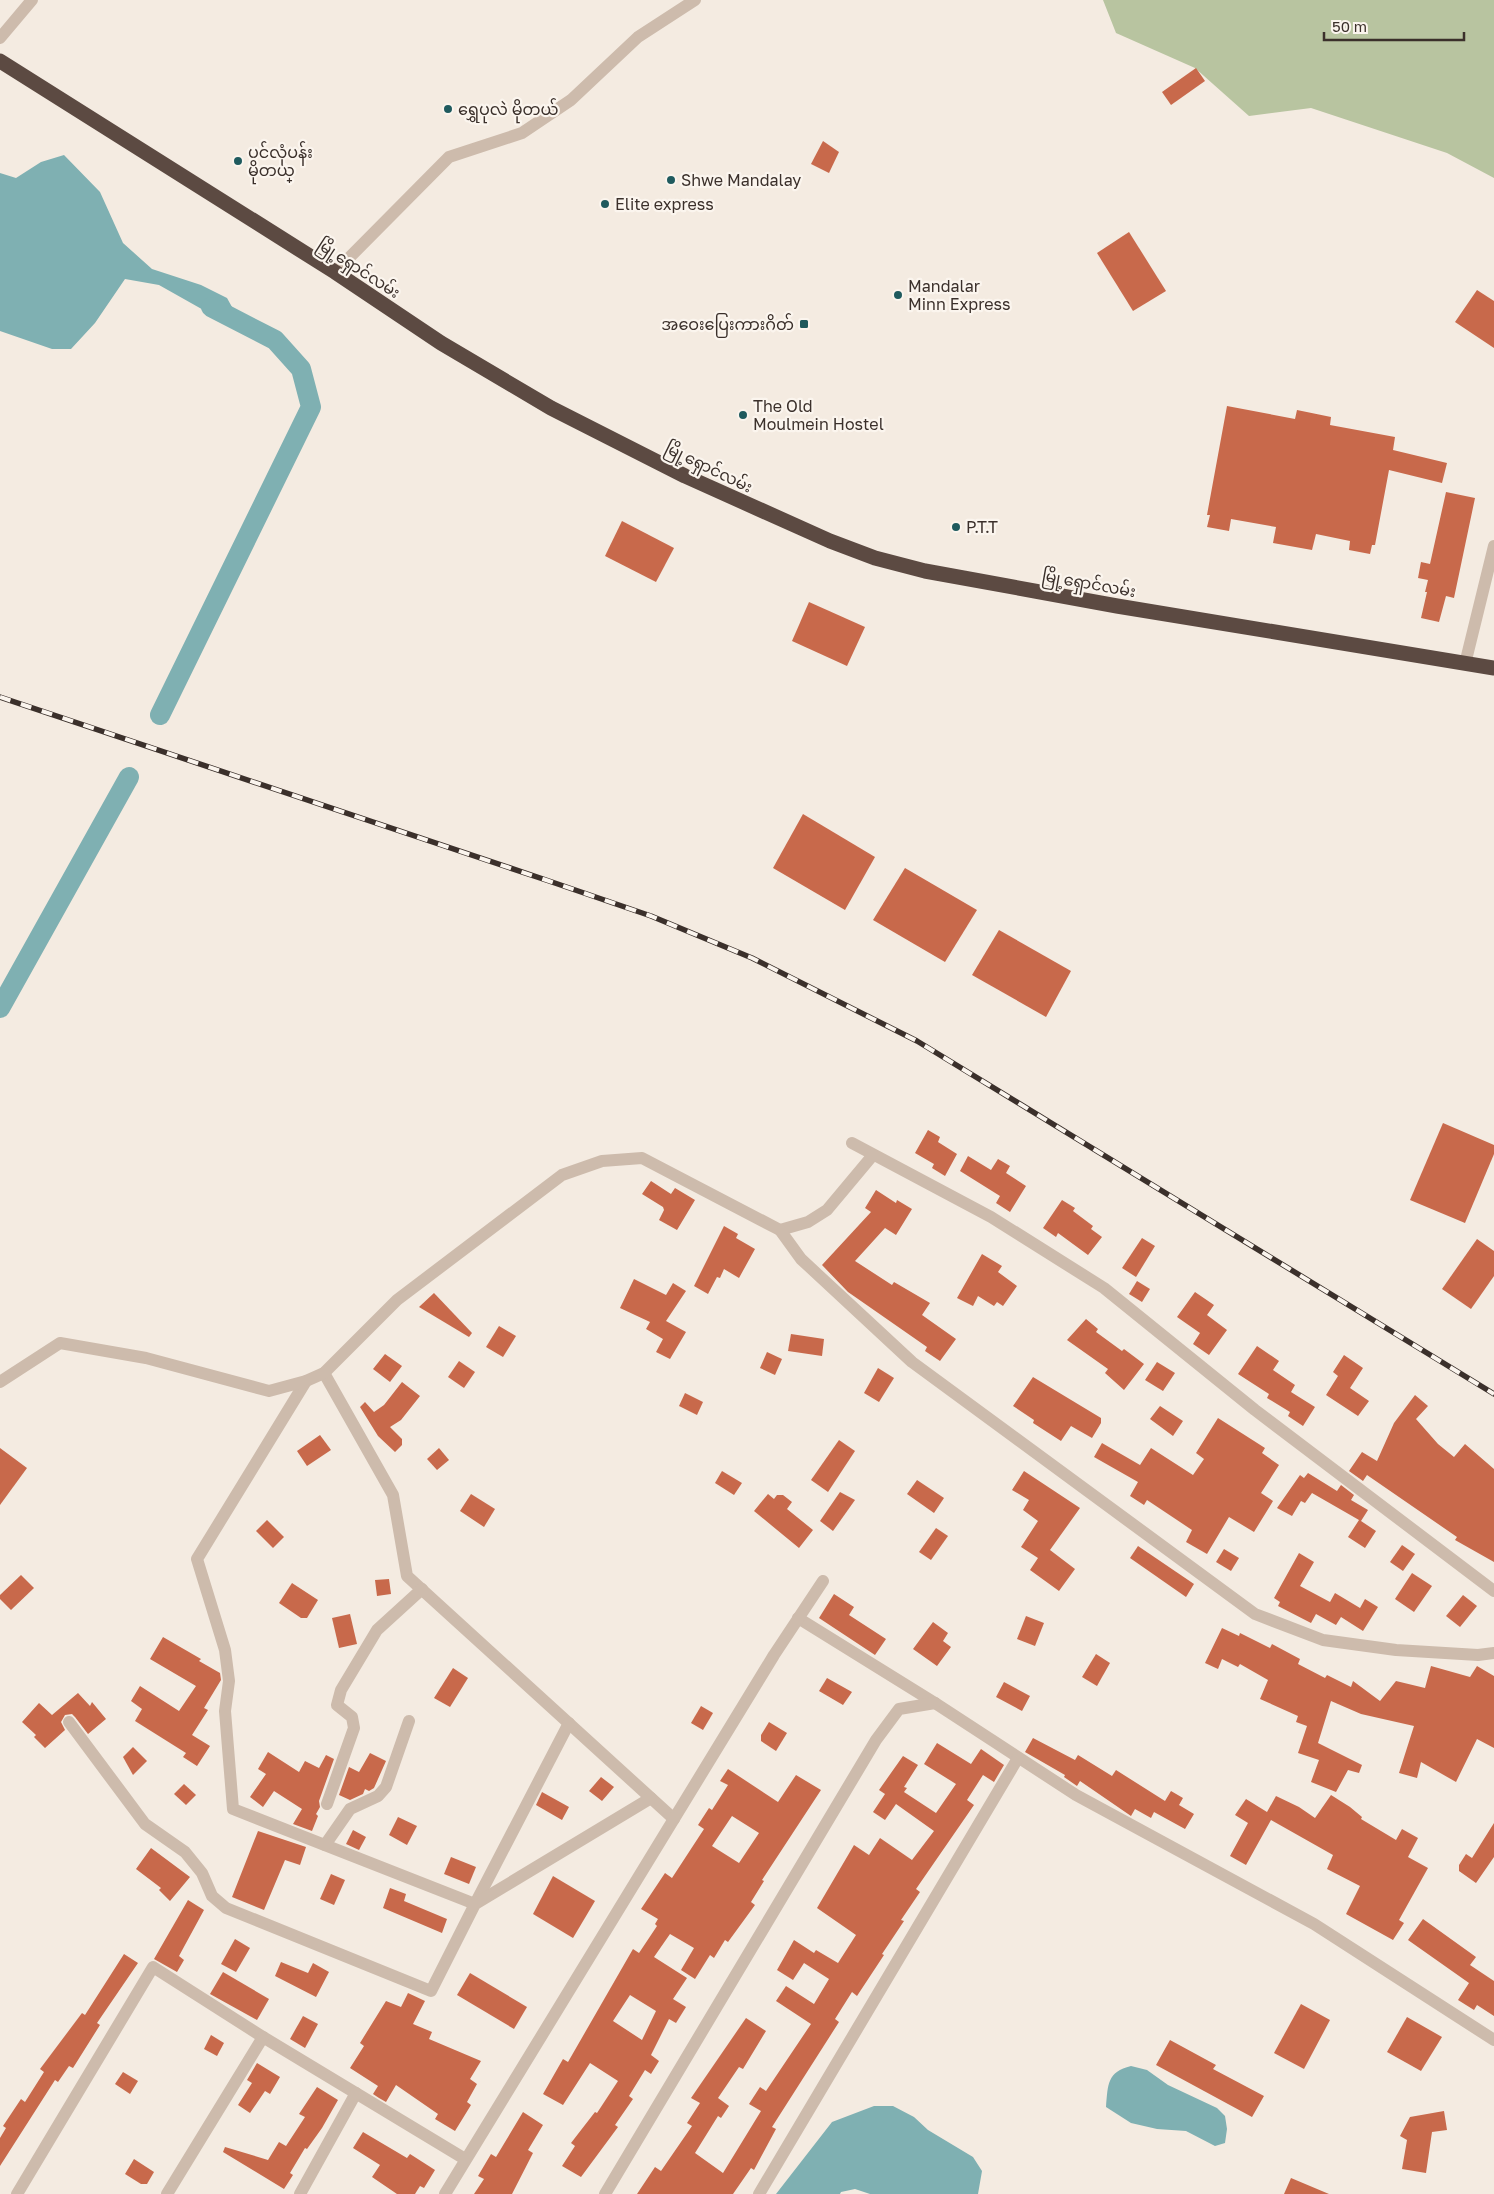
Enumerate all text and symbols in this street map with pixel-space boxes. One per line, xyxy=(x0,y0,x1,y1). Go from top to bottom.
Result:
scale bar xyxy=(1324,10,1464,42)
text: 50 m xyxy=(1332,17,1367,35)
place label: ရွှေပုလဲ မိုတယ် xyxy=(458,98,559,124)
marker: ရွှေပုလဲ မိုတယ် xyxy=(442,103,454,115)
place label: ပင်လုံပန်း မိုတယ္ xyxy=(248,141,313,185)
marker: ပင်လုံပန်း မိုတယ္ xyxy=(232,155,244,167)
place label: Shwe Mandalay xyxy=(681,170,801,190)
marker: Shwe Mandalay xyxy=(665,174,677,186)
place label: Elite express xyxy=(615,194,714,214)
marker: Elite express xyxy=(599,198,611,210)
street label: မြို့ရှောင်လမ်း xyxy=(311,233,405,306)
place label: Mandalar Minn Express xyxy=(908,276,1010,314)
marker: Mandalar Minn Express xyxy=(892,289,904,301)
place label: အဝေးပြေးကားဂိတ် xyxy=(661,313,794,338)
marker: အဝေးပြေးကားဂိတ် xyxy=(798,318,810,330)
place label: The Old Moulmein Hostel xyxy=(753,396,884,434)
marker: The Old Moulmein Hostel xyxy=(737,409,749,421)
street label: မြို့ရှောင်လမ်း xyxy=(660,436,756,501)
place label: P.T.T xyxy=(966,517,998,537)
marker: P.T.T xyxy=(950,521,962,533)
street label: မြို့ရှောင်လမ်း xyxy=(1040,564,1138,606)

